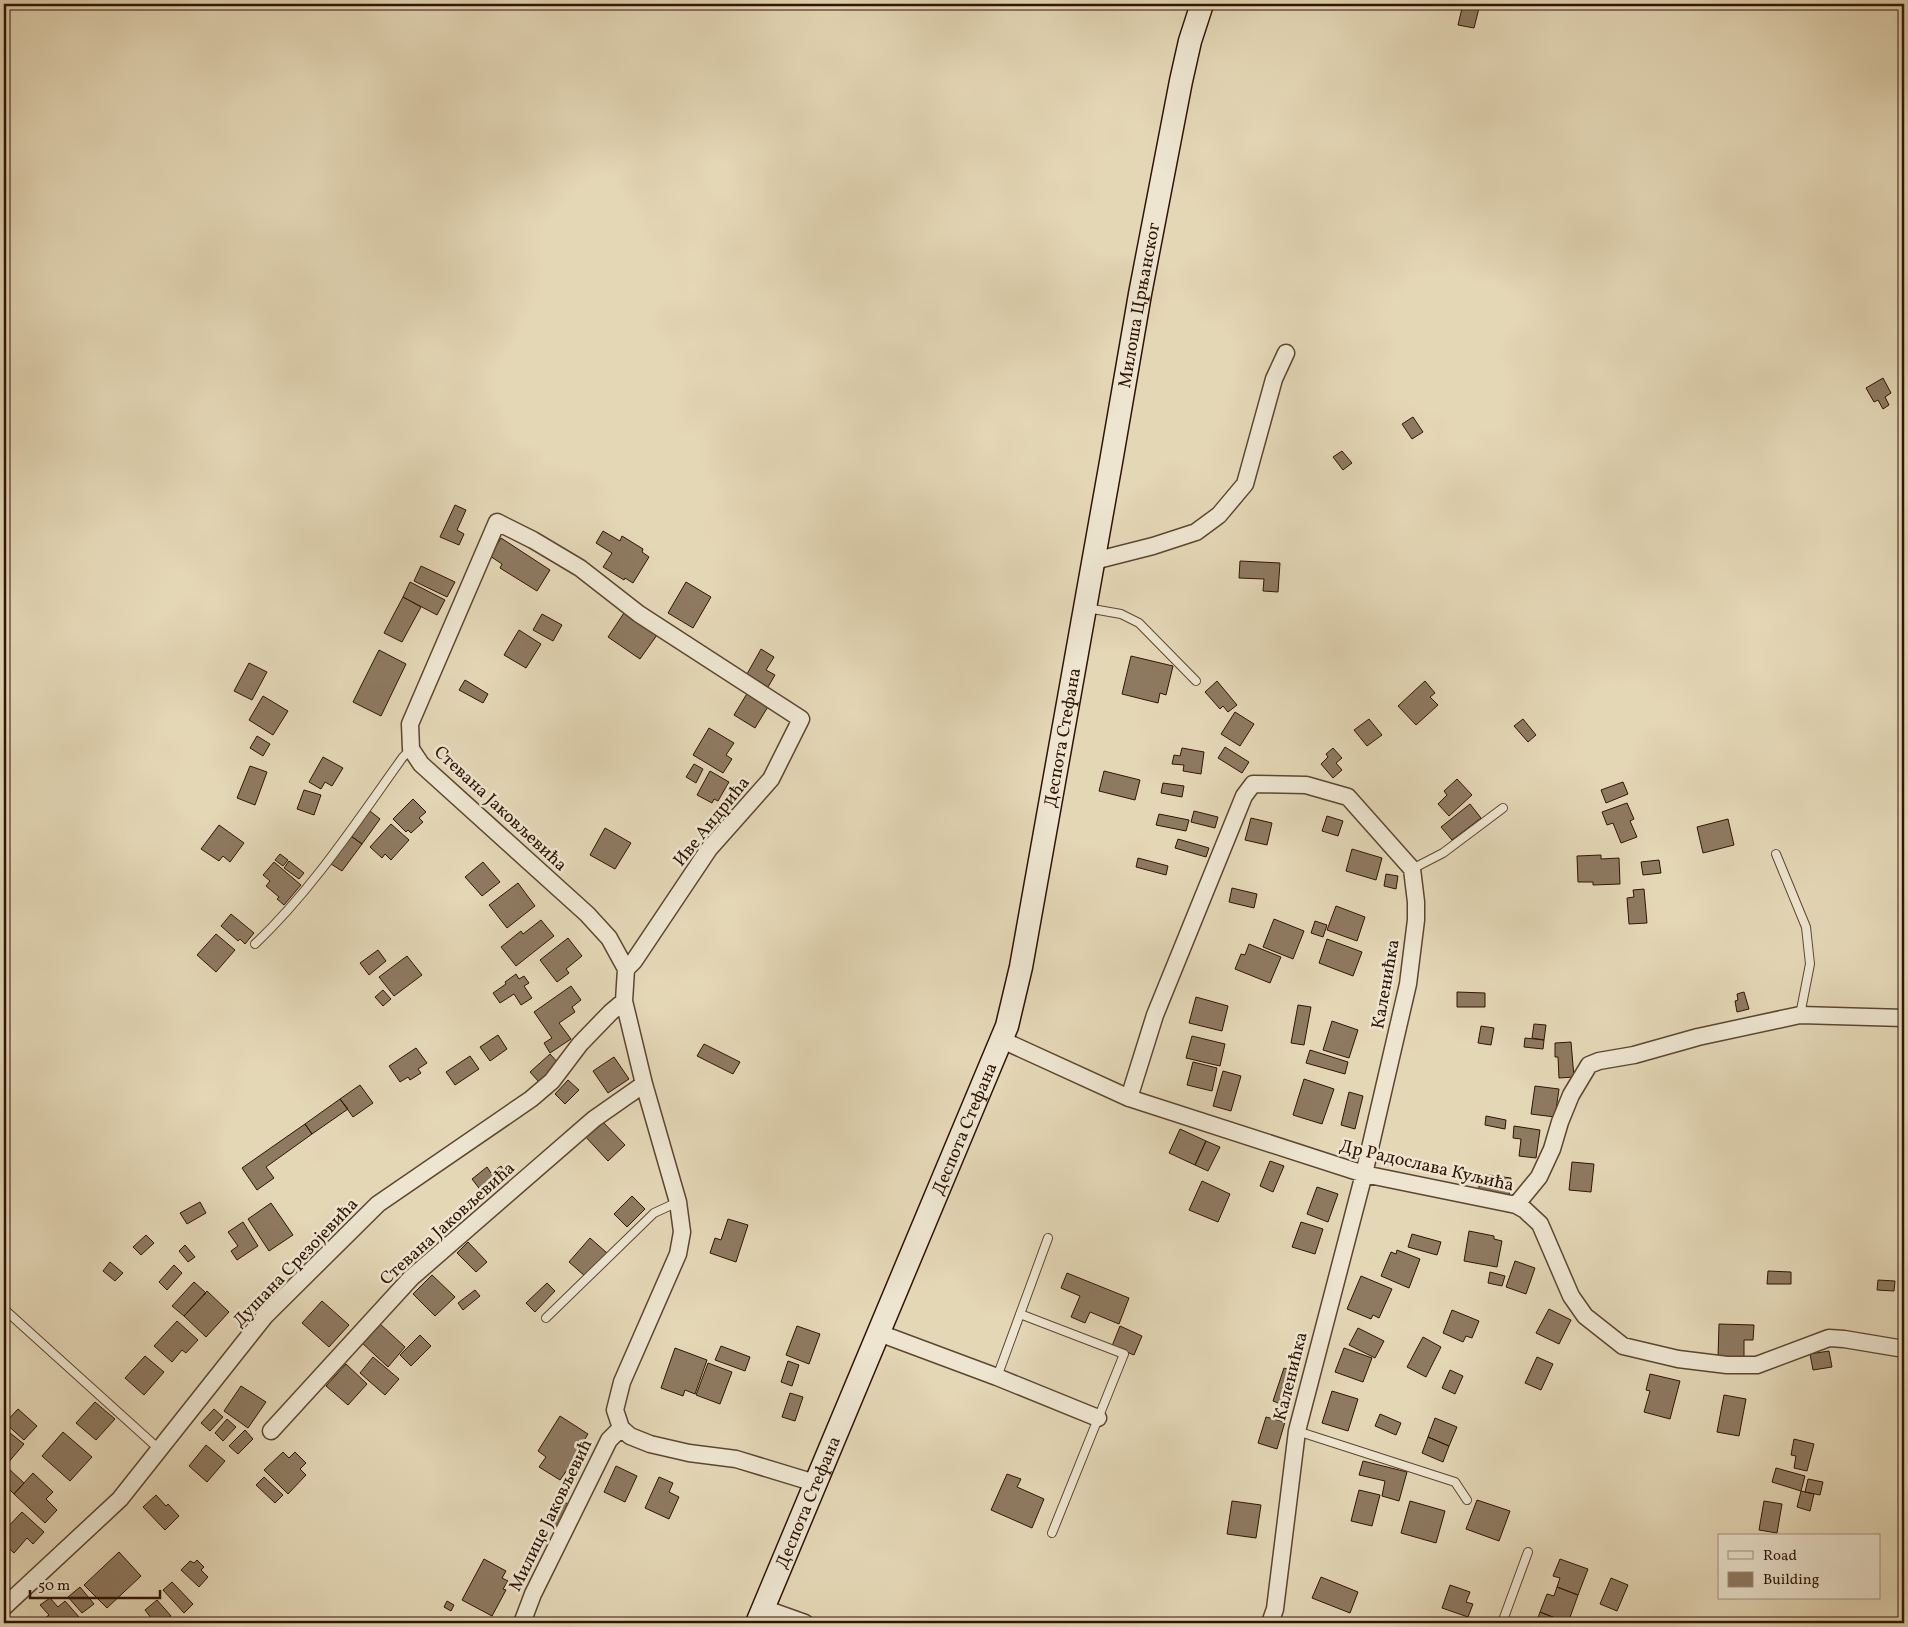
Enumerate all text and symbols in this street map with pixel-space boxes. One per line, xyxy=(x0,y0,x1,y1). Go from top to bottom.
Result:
street label: Милоша Црњанског xyxy=(1113,221,1167,390)
street label: Деспота Стефана xyxy=(1039,666,1088,810)
street label: Стевана Јаковљевића xyxy=(428,741,572,878)
street label: Иве Андрића xyxy=(668,771,756,872)
street label: Каленићка xyxy=(1366,937,1407,1031)
street label: Деспота Стефана xyxy=(927,1059,1004,1199)
street label: Др Радослава Куљића xyxy=(1337,1134,1516,1199)
street label: Стевана Јаковљевића xyxy=(375,1157,521,1292)
street label: Душана Срезојевића xyxy=(228,1193,365,1333)
street label: Каленићка xyxy=(1268,1329,1315,1423)
street label: Деспота Стефана xyxy=(770,1433,848,1573)
street label: Милице Јаковљевић xyxy=(504,1435,599,1596)
legend xyxy=(1718,1534,1880,1600)
text: Road xyxy=(1763,1546,1797,1567)
scale bar xyxy=(30,1567,160,1599)
text: Building xyxy=(1763,1570,1820,1591)
text: 50 m xyxy=(38,1576,70,1597)

